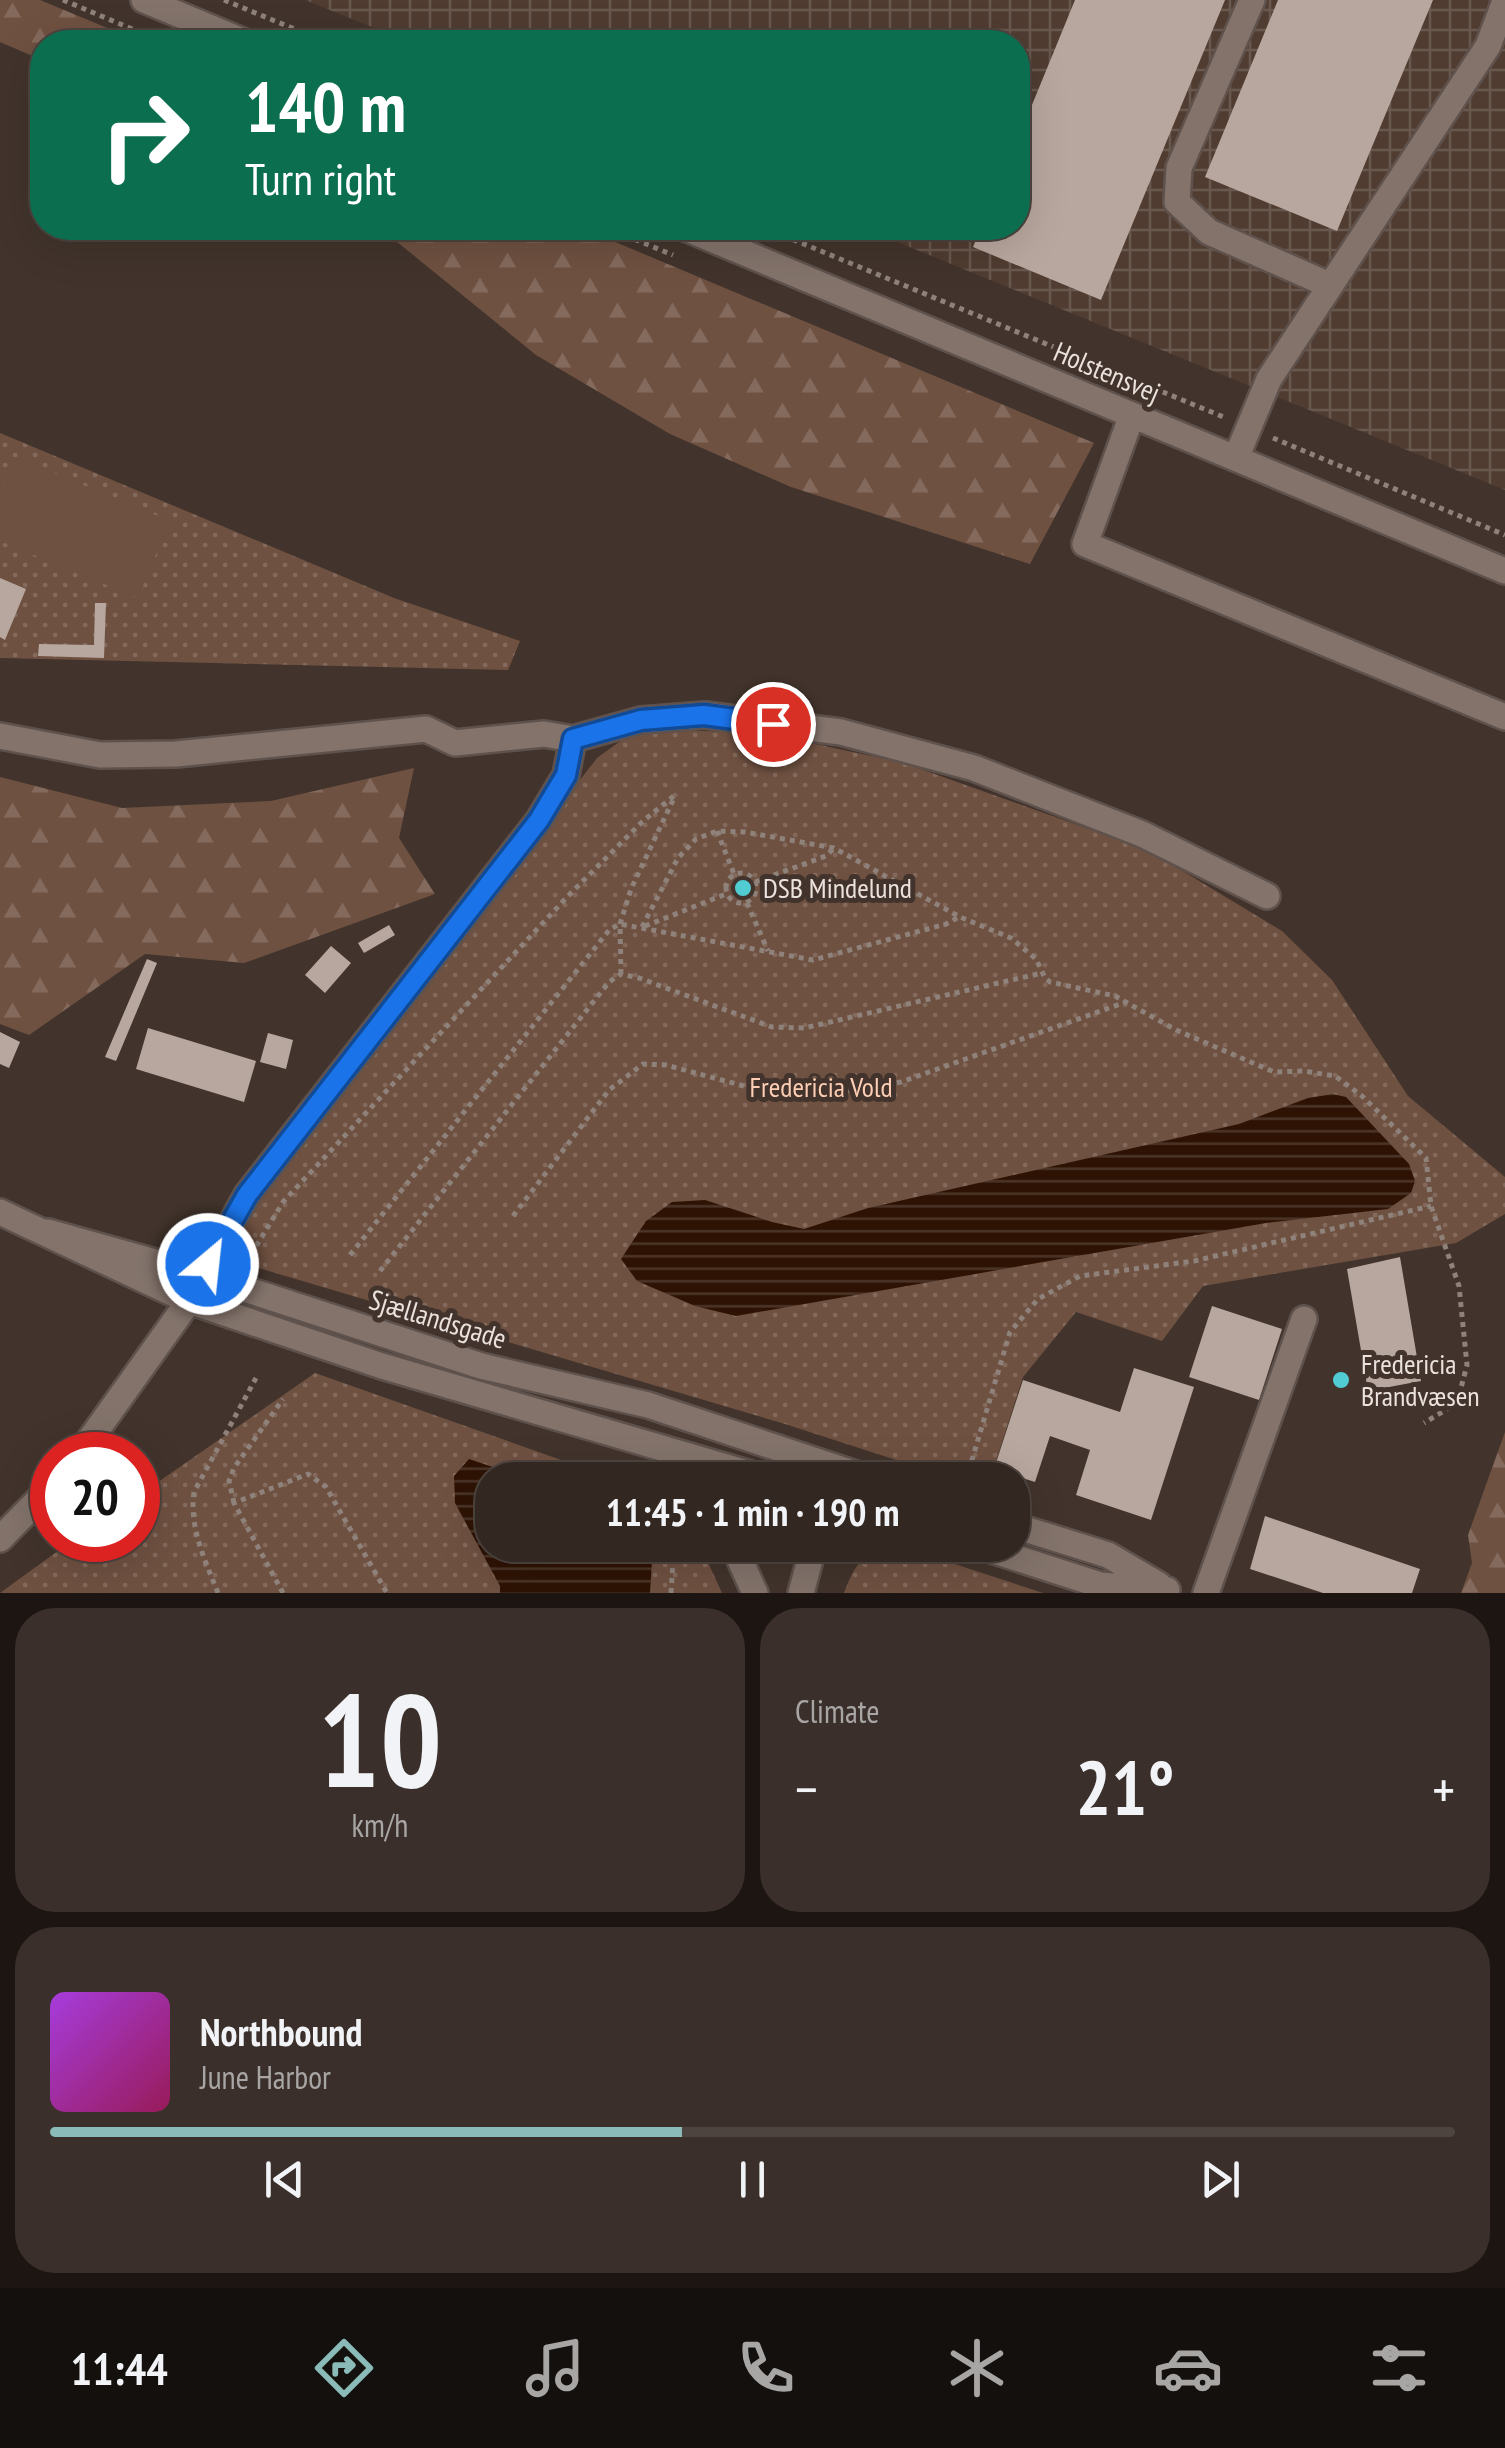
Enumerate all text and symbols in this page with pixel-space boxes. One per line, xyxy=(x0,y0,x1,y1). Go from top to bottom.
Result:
text: 140 m xyxy=(245,61,406,151)
icon: right xyxy=(80,70,210,200)
text: Turn right xyxy=(245,149,396,207)
street label: Holstensvej xyxy=(1048,333,1166,411)
pin xyxy=(731,682,816,767)
icon: arrive xyxy=(746,697,801,752)
place label: DSB Mindelund xyxy=(763,869,912,906)
marker: DSB Mindelund xyxy=(732,877,754,899)
park label: Fredericia Vold xyxy=(749,1068,893,1105)
position arrow xyxy=(156,1212,260,1316)
street label: Sjællandsgade xyxy=(365,1280,511,1357)
place label: Fredericia Brandvæsen xyxy=(1361,1345,1480,1414)
marker: Fredericia Brandvæsen xyxy=(1330,1369,1352,1391)
speed limit sign: 20 xyxy=(30,1432,160,1562)
text: 11:45 · 1 min · 190 m xyxy=(606,1487,899,1536)
text: 10 xyxy=(318,1655,442,1823)
text: Climate xyxy=(795,1690,879,1732)
text: 21° xyxy=(1075,1739,1175,1836)
text: − xyxy=(795,1753,818,1824)
text: + xyxy=(1432,1753,1455,1824)
text: km/h xyxy=(352,1804,408,1846)
text: Northbound xyxy=(200,2007,362,2056)
text: June Harbor xyxy=(200,2056,331,2098)
icon: previous xyxy=(257,2152,312,2207)
icon: pause xyxy=(725,2152,780,2207)
icon: next xyxy=(1193,2152,1248,2207)
icon: directions xyxy=(309,2333,379,2403)
icon: music xyxy=(520,2333,590,2403)
icon: phone xyxy=(731,2333,801,2403)
icon: climate xyxy=(942,2333,1012,2403)
icon: car xyxy=(1153,2333,1223,2403)
icon: filters xyxy=(1364,2333,1434,2403)
text: 11:44 xyxy=(71,2339,168,2397)

